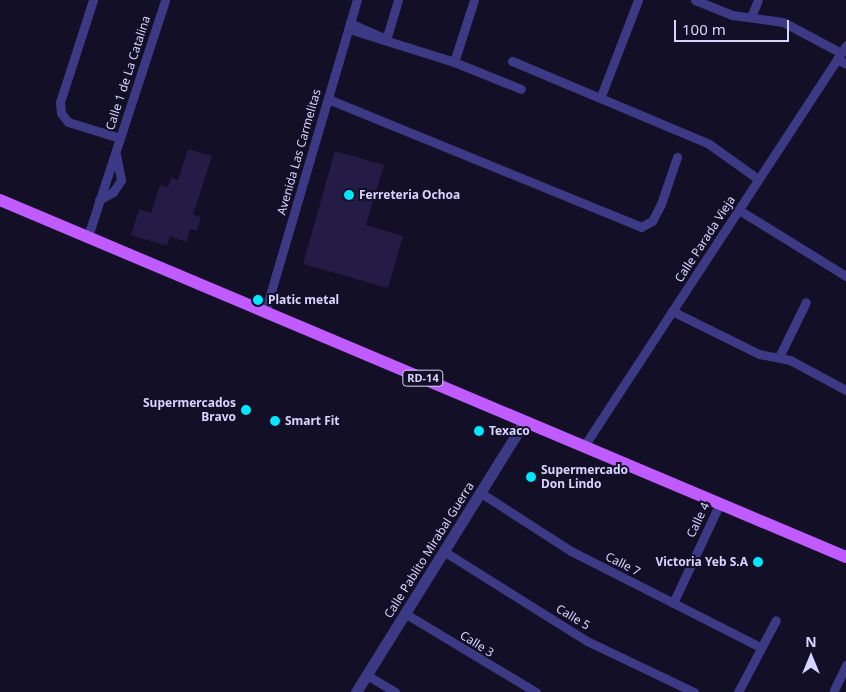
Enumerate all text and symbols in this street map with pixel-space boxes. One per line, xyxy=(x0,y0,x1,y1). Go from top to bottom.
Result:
scale bar xyxy=(676,10,791,42)
street label: Calle 1 de La Catalina xyxy=(103,14,153,132)
text: 100 m xyxy=(682,19,726,39)
street label: Avenida Las Carmelitas xyxy=(274,87,324,217)
place label: Ferreteria Ochoa xyxy=(359,188,460,202)
marker: Ferreteria Ochoa xyxy=(343,189,355,201)
street label: Calle Parada Vieja xyxy=(672,193,738,285)
place label: Platic metal xyxy=(268,293,339,307)
marker: Platic metal xyxy=(252,294,264,306)
road number: RD-14 xyxy=(402,369,444,386)
place label: Supermercados Bravo xyxy=(143,396,236,424)
marker: Supermercados Bravo xyxy=(240,404,252,416)
place label: Smart Fit xyxy=(285,414,340,428)
marker: Smart Fit xyxy=(269,415,281,427)
place label: Texaco xyxy=(489,424,530,438)
marker: Texaco xyxy=(473,425,485,437)
place label: Supermercado Don Lindo xyxy=(541,463,628,491)
marker: Supermercado Don Lindo xyxy=(525,471,537,483)
street label: Calle Pablito Mirabal Guerra xyxy=(381,479,477,621)
street label: Calle 4 xyxy=(684,500,712,540)
street label: Calle 7 xyxy=(603,549,643,579)
place label: Victoria Yeb S.A xyxy=(655,555,748,569)
marker: Victoria Yeb S.A xyxy=(752,556,764,568)
street label: Calle 5 xyxy=(553,601,593,633)
street label: Calle 3 xyxy=(457,628,497,660)
north arrow xyxy=(786,632,836,682)
text: N xyxy=(805,632,817,651)

